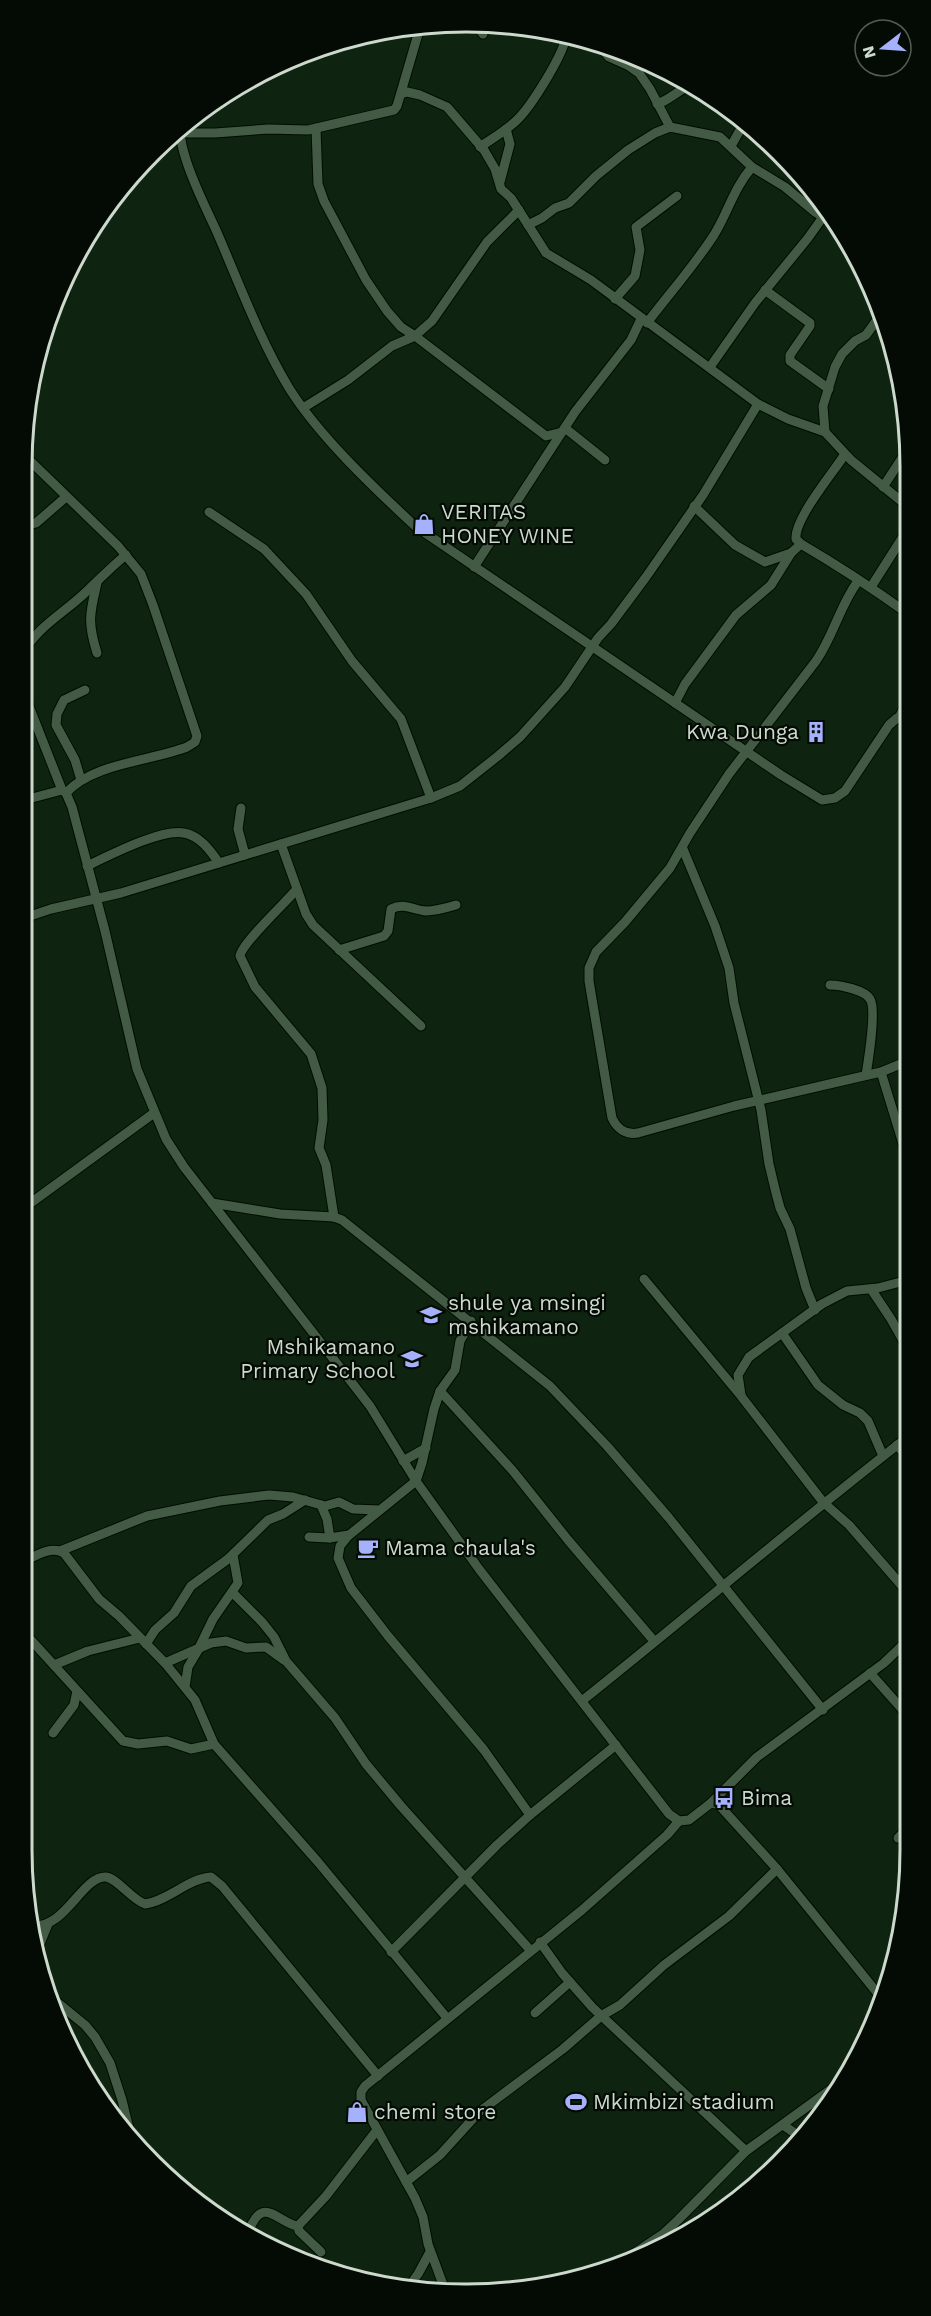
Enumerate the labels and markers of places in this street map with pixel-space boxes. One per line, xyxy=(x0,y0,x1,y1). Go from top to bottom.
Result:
place label: VERITAS HONEY WINE xyxy=(441,499,574,548)
shop icon: VERITAS HONEY WINE xyxy=(412,512,436,536)
place label: Kwa Dunga xyxy=(686,719,799,744)
building icon: Kwa Dunga xyxy=(804,720,828,744)
place label: shule ya msingi mshikamano xyxy=(448,1290,606,1339)
school or university icon: shule ya msingi mshikamano xyxy=(419,1303,443,1327)
place label: Mshikamano Primary School xyxy=(240,1334,396,1383)
school or university icon: Mshikamano Primary School xyxy=(400,1347,424,1371)
place label: Mama chaula's xyxy=(385,1535,536,1560)
cafe icon: Mama chaula's xyxy=(356,1536,380,1560)
place label: Bima xyxy=(741,1785,792,1810)
bus stop icon: Bima xyxy=(712,1786,736,1810)
place label: Mkimbizi stadium xyxy=(593,2089,775,2114)
sports icon: Mkimbizi stadium xyxy=(564,2090,588,2114)
place label: chemi store xyxy=(374,2099,496,2124)
shop icon: chemi store xyxy=(345,2100,369,2124)

